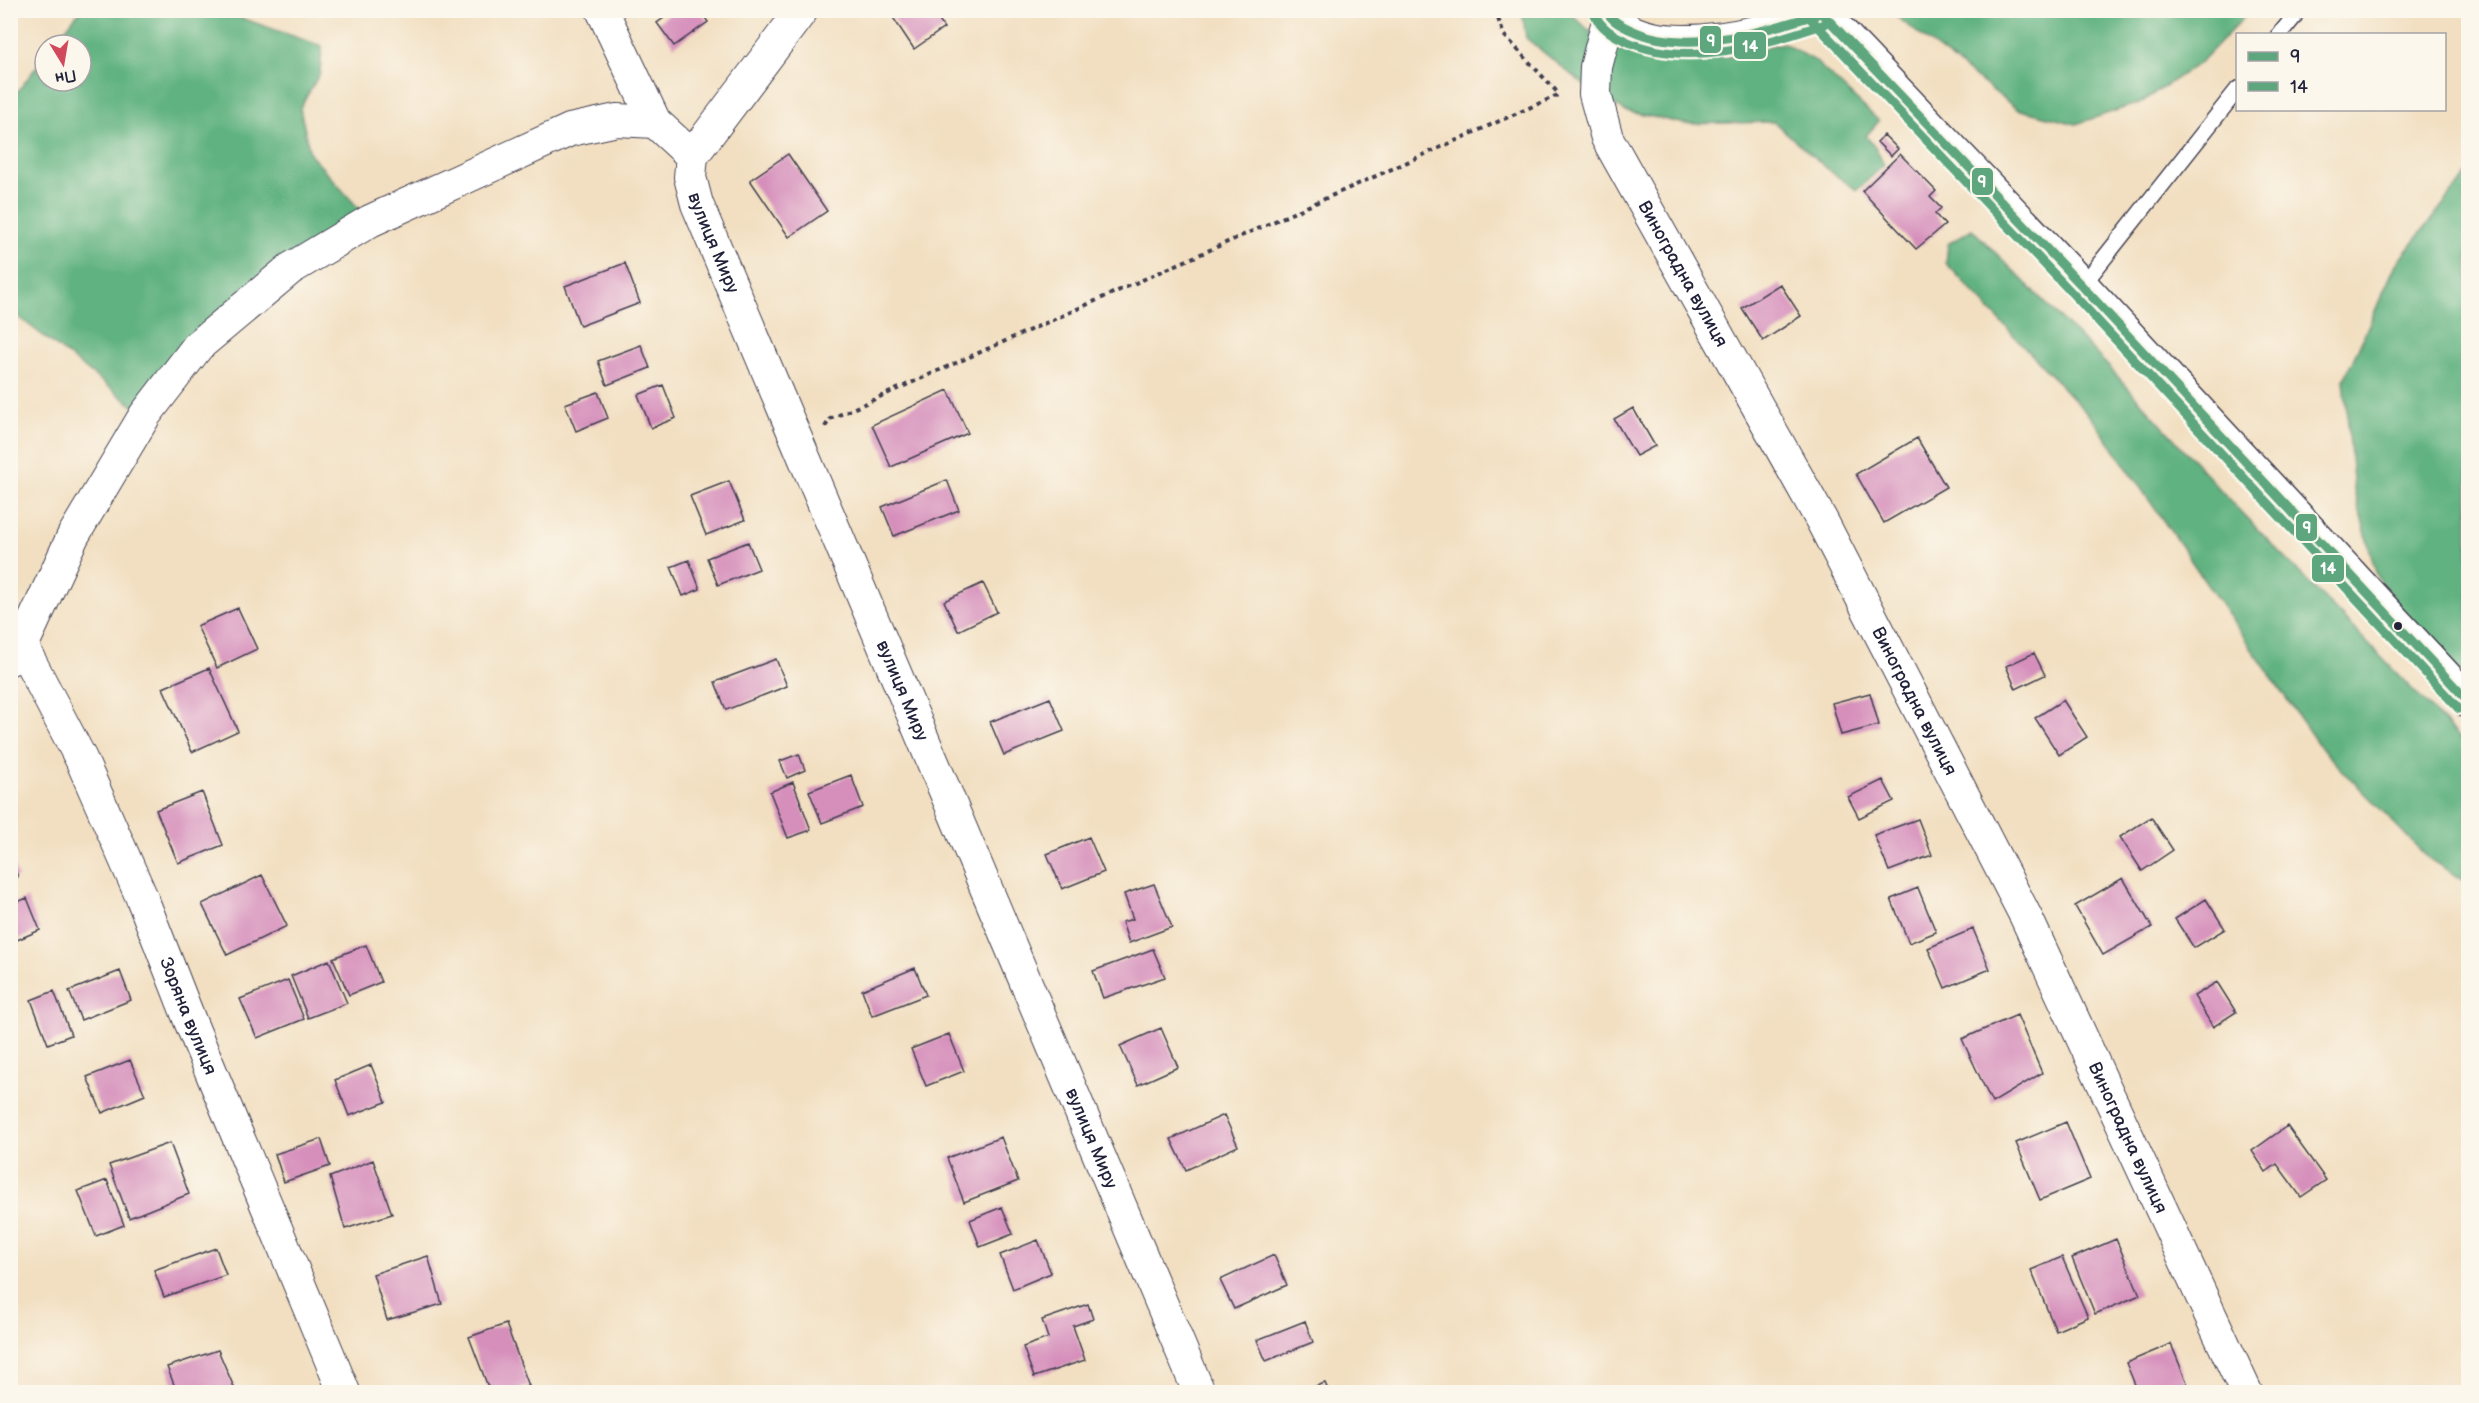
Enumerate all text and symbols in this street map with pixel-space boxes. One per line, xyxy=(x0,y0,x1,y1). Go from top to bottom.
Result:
line badge: 9 xyxy=(1699,25,1722,54)
line badge: 14 xyxy=(1733,31,1767,60)
text: 9 xyxy=(1706,32,1716,51)
north arrow xyxy=(33,33,93,93)
legend xyxy=(2236,33,2446,111)
text: 14 xyxy=(1742,38,1759,57)
text: 9 xyxy=(2290,47,2300,68)
text: Пн xyxy=(53,65,78,88)
text: 14 xyxy=(2290,77,2308,98)
line badge: 9 xyxy=(1971,167,1994,196)
text: 9 xyxy=(1977,173,1987,192)
street label: вулиця Миру xyxy=(684,190,744,297)
street label: Виноградна вулиця xyxy=(1634,197,1733,351)
line badge: 9 xyxy=(2295,513,2318,542)
text: 9 xyxy=(2302,519,2312,538)
line badge: 14 xyxy=(2311,554,2345,583)
text: 14 xyxy=(2320,560,2337,579)
unlabelled marker xyxy=(2392,620,2404,632)
street label: Виноградна вулиця xyxy=(1868,623,1962,779)
street label: вулиця Миру xyxy=(872,637,933,745)
street label: Зоряна вулиця xyxy=(156,954,222,1078)
street label: Виноградна вулиця xyxy=(2084,1059,2172,1216)
street label: вулиця Миру xyxy=(1061,1085,1123,1192)

